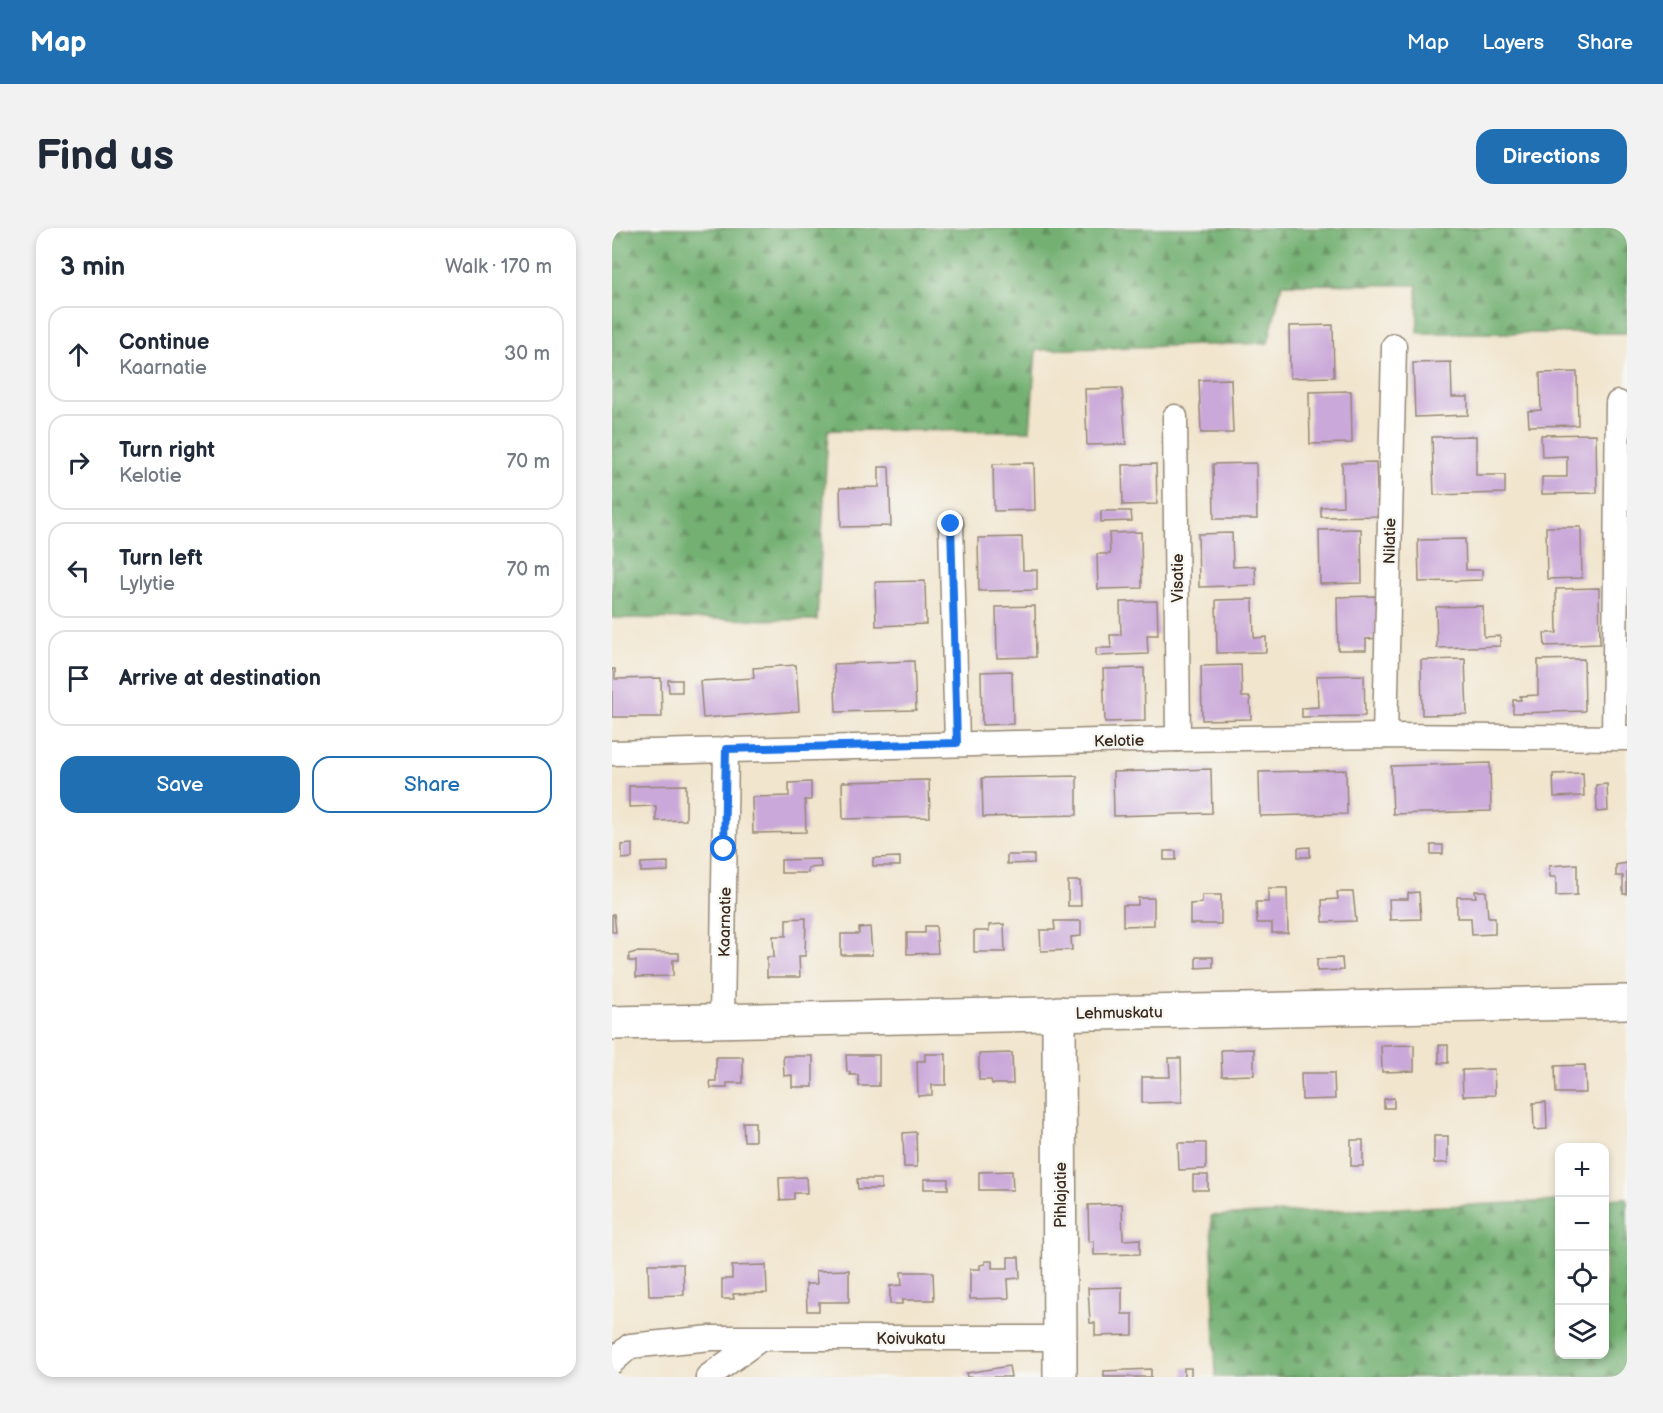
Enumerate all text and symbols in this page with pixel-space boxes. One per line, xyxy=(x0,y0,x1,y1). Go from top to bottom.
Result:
text: Map xyxy=(30,26,86,59)
text: Map xyxy=(1407,30,1449,55)
text: Layers xyxy=(1482,30,1544,55)
text: Share xyxy=(1577,30,1633,55)
button: Directions xyxy=(1476,129,1627,184)
text: Find us xyxy=(36,131,174,182)
text: 3 min xyxy=(60,252,125,283)
text: Walk · 170 m xyxy=(445,255,552,279)
text: Continue xyxy=(119,329,209,356)
icon: ahead xyxy=(62,338,95,371)
text: 30 m xyxy=(504,342,550,366)
text: Kaarnatie xyxy=(119,356,207,380)
text: Turn right xyxy=(119,437,215,464)
icon: right xyxy=(62,446,95,479)
text: 70 m xyxy=(506,450,550,474)
text: Kelotie xyxy=(119,464,182,488)
route end xyxy=(937,510,963,536)
street label: Nilatie xyxy=(1381,517,1400,564)
text: Turn left xyxy=(119,545,203,572)
street label: Visatie xyxy=(1169,553,1188,602)
icon: left xyxy=(62,554,95,587)
text: 70 m xyxy=(506,558,550,582)
text: Lylytie xyxy=(119,572,175,596)
icon: arrive xyxy=(62,662,95,695)
text: Arrive at destination xyxy=(119,665,321,692)
street label: Kelotie xyxy=(1094,732,1145,751)
button: Save xyxy=(60,756,300,813)
button: Share xyxy=(312,756,552,813)
route start xyxy=(710,835,736,861)
street label: Kaarnatie xyxy=(715,886,736,957)
street label: Lehmuskatu xyxy=(1075,1003,1163,1024)
map controls xyxy=(1555,1143,1609,1359)
button: + xyxy=(1555,1143,1609,1197)
street label: Pihlajatie xyxy=(1052,1161,1071,1228)
button: − xyxy=(1555,1197,1609,1251)
button: locate xyxy=(1555,1251,1609,1305)
button: layers xyxy=(1555,1305,1609,1359)
street label: Koivukatu xyxy=(876,1330,946,1349)

